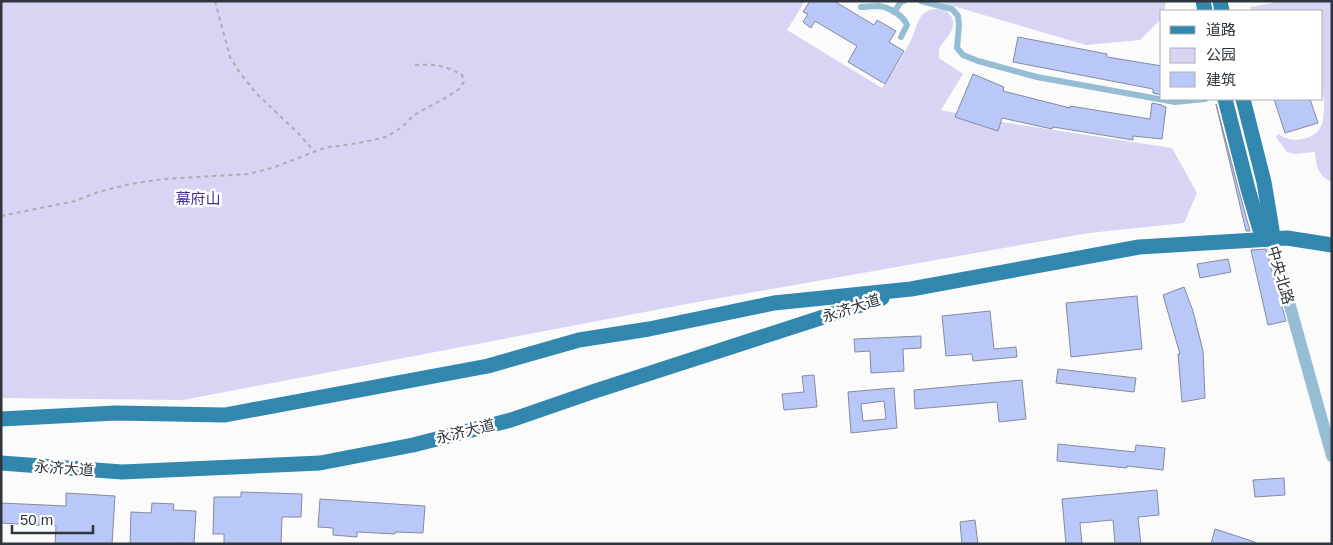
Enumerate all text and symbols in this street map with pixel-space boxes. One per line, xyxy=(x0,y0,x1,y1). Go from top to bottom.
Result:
legend xyxy=(1160,10,1323,100)
text: 道路 xyxy=(1206,21,1236,38)
text: 公园 xyxy=(1206,46,1236,63)
text: 建筑 xyxy=(1206,71,1236,88)
park label: 幕府山 xyxy=(175,190,221,207)
street label: 中央北路 xyxy=(1265,244,1297,306)
street label: 永济大道 xyxy=(820,291,882,325)
street label: 永济大道 xyxy=(434,415,496,447)
street label: 永济大道 xyxy=(33,457,95,479)
scale bar xyxy=(12,502,94,534)
text: 50 m xyxy=(20,511,53,528)

